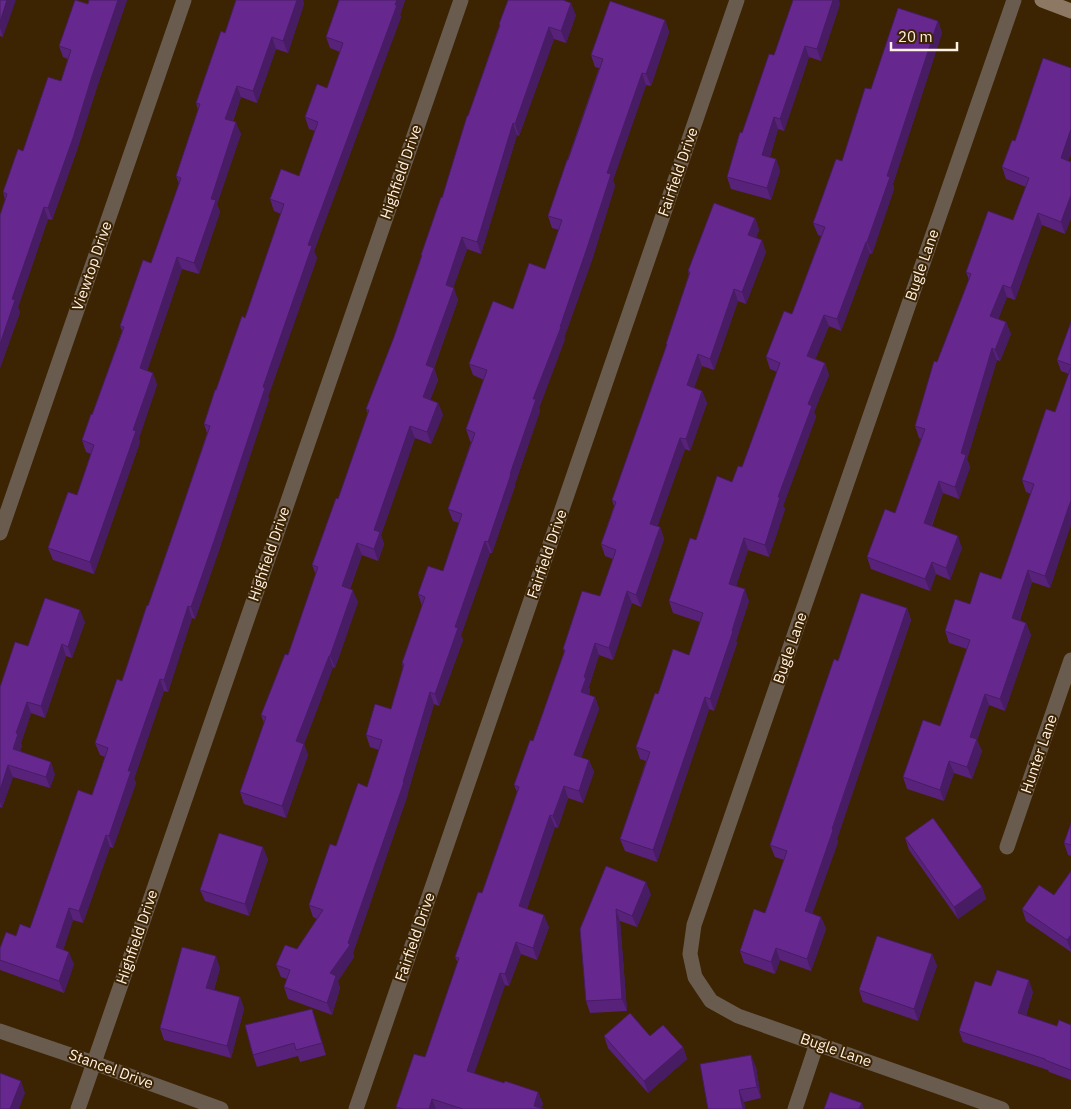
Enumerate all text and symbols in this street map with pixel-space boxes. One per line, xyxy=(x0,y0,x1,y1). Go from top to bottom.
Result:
scale bar xyxy=(891,20,957,52)
text: 20 m xyxy=(898,27,933,46)
street label: Highfield Drive xyxy=(375,122,426,222)
street label: Fairfield Drive xyxy=(653,125,702,219)
street label: Viewtop Drive xyxy=(67,219,116,313)
street label: Bugle Lane xyxy=(900,227,943,303)
street label: Highfield Drive xyxy=(243,504,294,604)
street label: Fairfield Drive xyxy=(522,507,571,601)
street label: Bugle Lane xyxy=(768,610,811,686)
street label: Hunter Lane xyxy=(1016,712,1061,796)
street label: Highfield Drive xyxy=(111,887,162,987)
street label: Fairfield Drive xyxy=(390,890,439,984)
street label: Bugle Lane xyxy=(798,1028,874,1071)
street label: Stancel Drive xyxy=(66,1044,156,1093)

